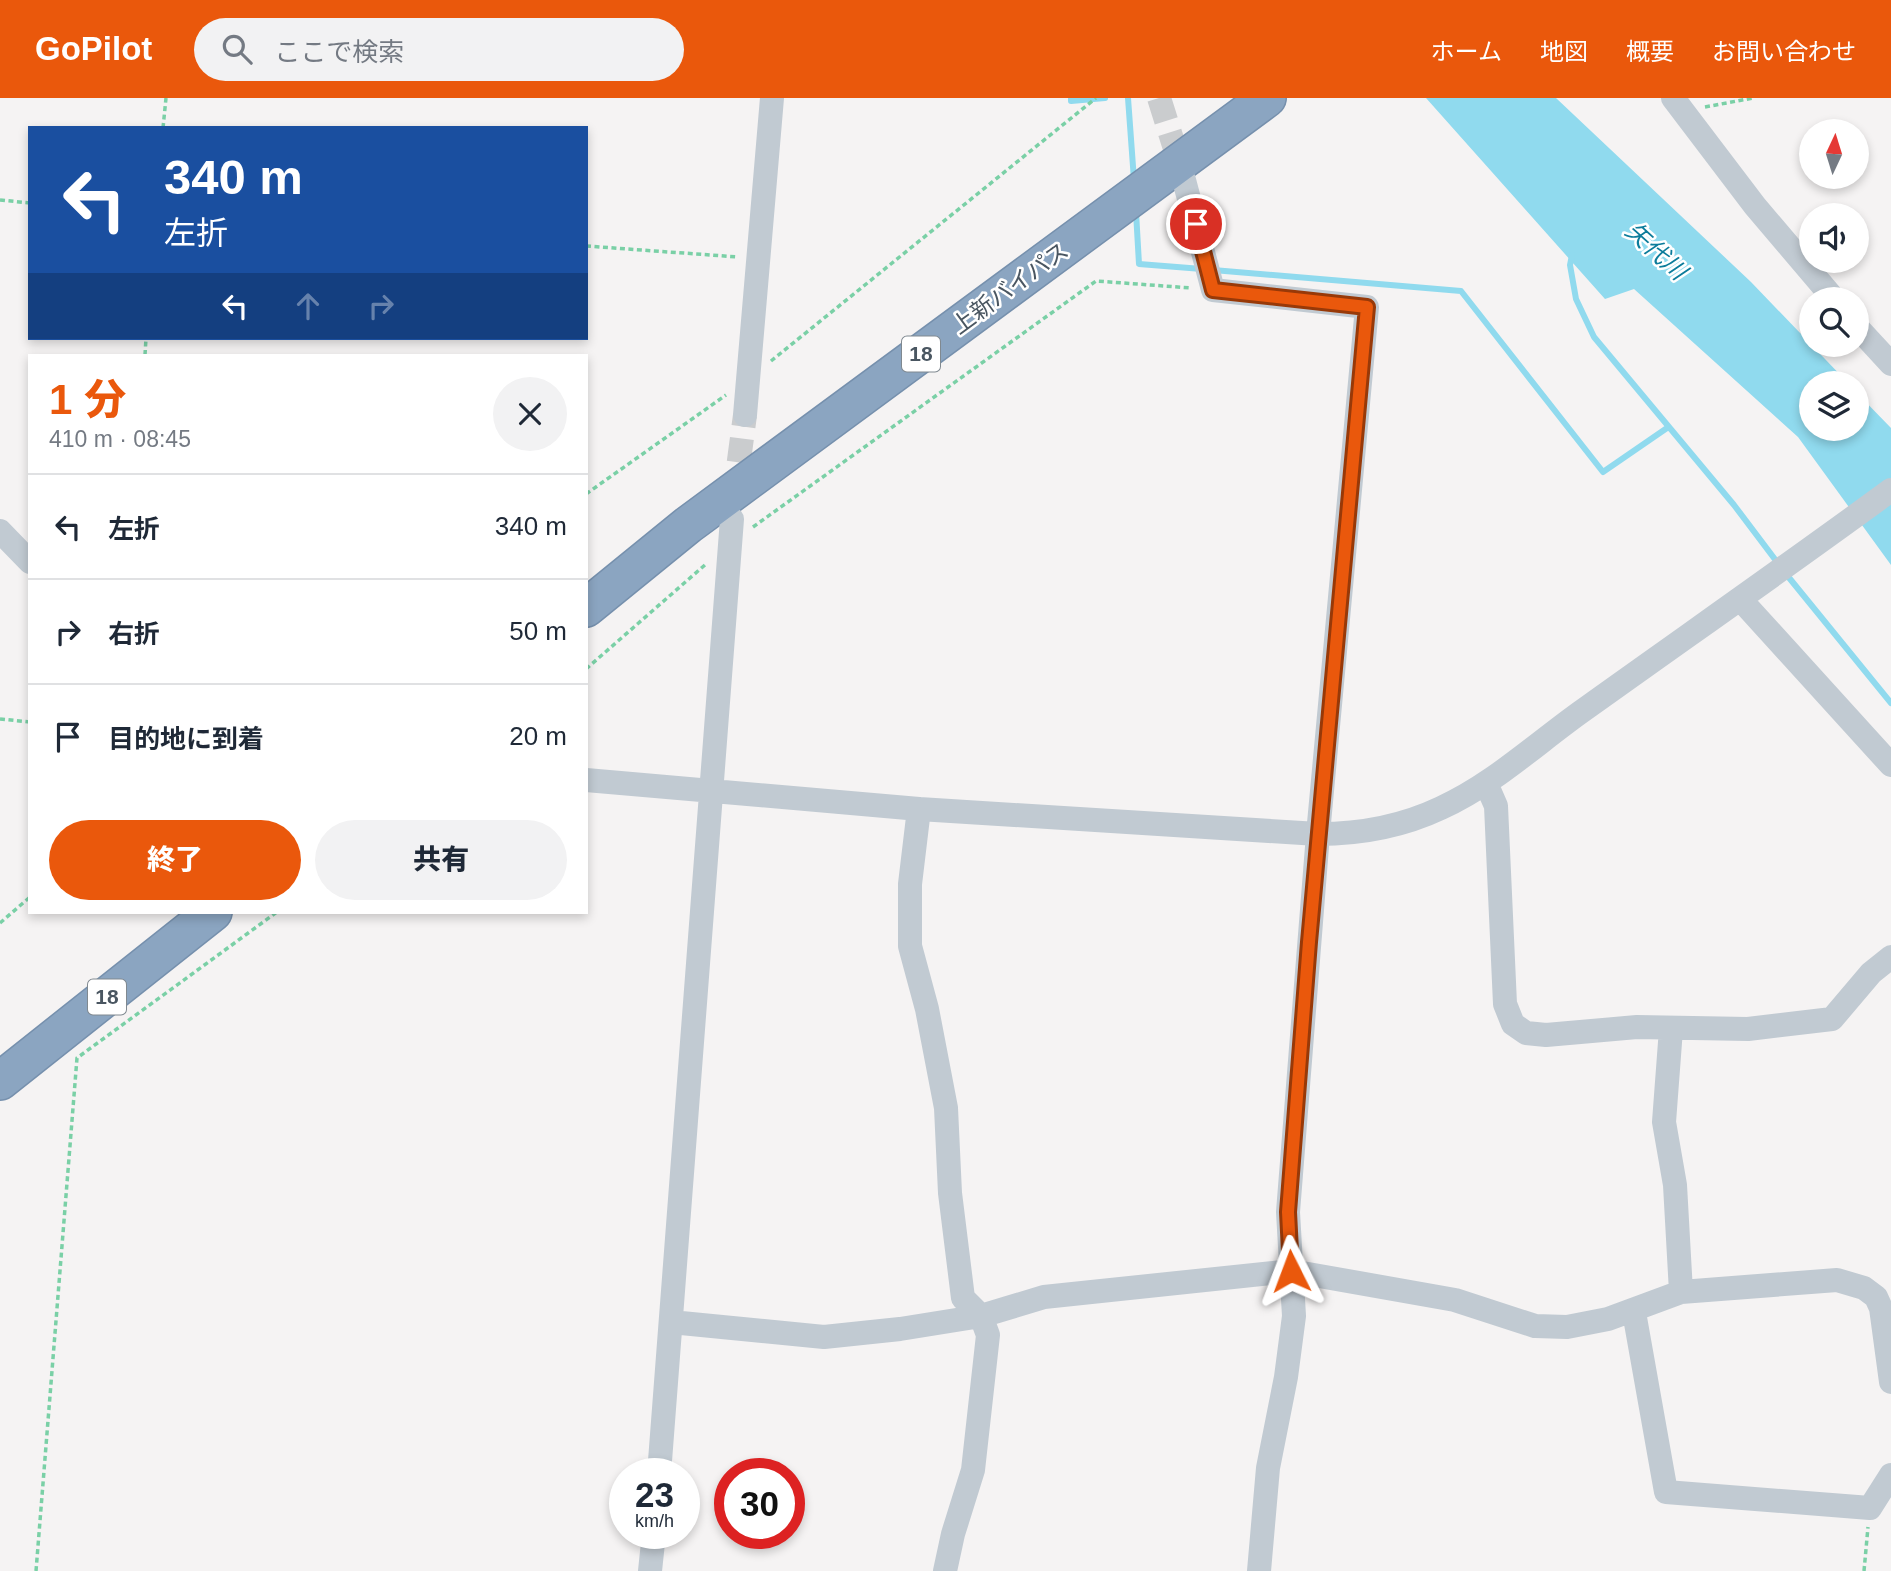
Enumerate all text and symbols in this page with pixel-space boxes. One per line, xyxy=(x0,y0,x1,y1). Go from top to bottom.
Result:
search box xyxy=(194,18,684,81)
text: GoPilot xyxy=(35,30,152,67)
icon: search xyxy=(218,30,256,68)
text: ここで検索 xyxy=(274,37,404,67)
text: ホーム xyxy=(1431,38,1502,65)
text: 地図 xyxy=(1540,38,1588,65)
text: 概要 xyxy=(1626,38,1674,65)
text: お問い合わせ xyxy=(1712,38,1856,65)
north arrow xyxy=(1799,119,1869,189)
map controls xyxy=(1799,119,1869,441)
text: 340 m xyxy=(164,150,303,204)
icon: left xyxy=(49,154,140,245)
pin xyxy=(1166,194,1226,254)
button: sound xyxy=(1799,203,1869,273)
icon: arrive xyxy=(1177,205,1215,243)
text: 左折 xyxy=(164,215,228,251)
water label: 矢代川 xyxy=(1621,217,1694,287)
street label: 上新バイパス xyxy=(947,237,1073,339)
icon: left xyxy=(216,287,254,325)
icon: ahead xyxy=(289,287,327,325)
icon: right xyxy=(362,287,400,325)
button: search xyxy=(1799,287,1869,357)
road number: 18 xyxy=(902,336,940,372)
button: layers xyxy=(1799,371,1869,441)
text: 1 分 xyxy=(49,376,126,423)
button: close xyxy=(493,377,567,451)
text: 410 m · 08:45 xyxy=(49,426,191,452)
icon: left xyxy=(49,508,87,546)
text: 340 m xyxy=(495,511,567,541)
text: 左折 xyxy=(108,514,160,544)
icon: right xyxy=(49,613,87,651)
text: 50 m xyxy=(509,616,567,646)
text: 右折 xyxy=(108,619,160,649)
icon: arrive xyxy=(49,718,87,756)
text: 20 m xyxy=(509,721,567,751)
text: 目的地に到着 xyxy=(108,724,264,754)
button: 終了 xyxy=(49,820,301,900)
button: 共有 xyxy=(315,820,567,900)
road number: 18 xyxy=(88,979,126,1014)
position arrow xyxy=(1254,1234,1328,1308)
speed limit sign: 30 xyxy=(714,1458,805,1549)
text: 23 xyxy=(635,1475,674,1514)
text: km/h xyxy=(635,1511,674,1531)

